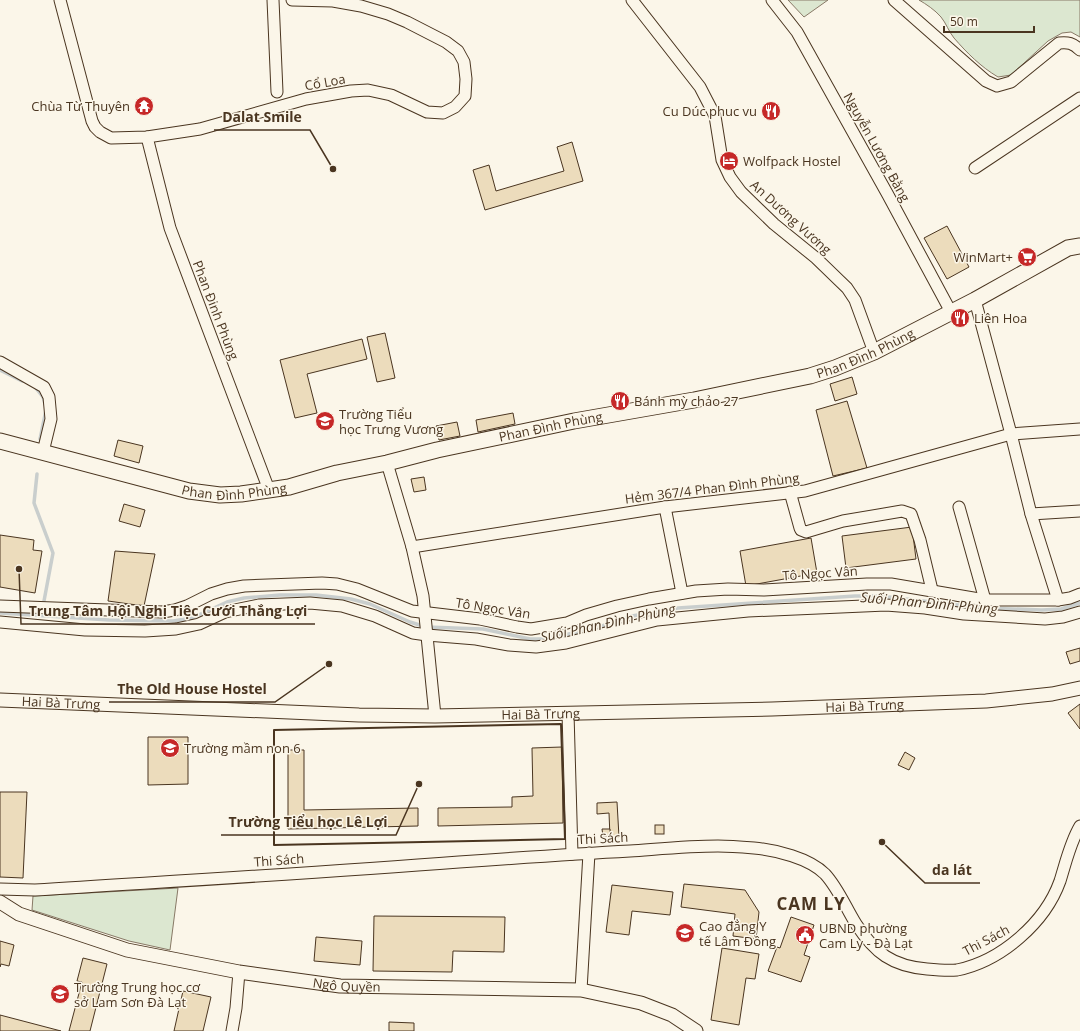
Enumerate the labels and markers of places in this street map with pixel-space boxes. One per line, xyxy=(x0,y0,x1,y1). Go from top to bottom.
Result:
temple icon: Chùa Từ Thuyên xyxy=(133,95,155,117)
place label: Chùa Từ Thuyên xyxy=(31,97,130,115)
restaurant icon: Cu Dúc phuc vu xyxy=(760,100,782,122)
place label: Cu Dúc phuc vu xyxy=(662,102,757,120)
callout: Dalat Smile xyxy=(214,104,310,130)
hotel icon: Wolfpack Hostel xyxy=(718,150,740,172)
place label: Wolfpack Hostel xyxy=(743,152,841,170)
supermarket icon: WinMart+ xyxy=(1016,246,1038,268)
place label: WinMart+ xyxy=(953,248,1013,266)
restaurant icon: Liên Hoa xyxy=(949,307,971,329)
place label: Liên Hoa xyxy=(974,309,1027,327)
restaurant icon: Bánh mỳ chảo 27 xyxy=(609,390,631,412)
place label: Bánh mỳ chảo 27 xyxy=(634,392,738,410)
place label: Trường Tiểu học Trưng Vương xyxy=(339,405,443,438)
school or university icon: Trường Tiểu học Trưng Vương xyxy=(314,410,336,432)
callout: Trung Tâm Hội Nghị Tiệc Cưới Thắng Lợi xyxy=(21,598,315,624)
callout: The Old House Hostel xyxy=(109,676,275,702)
school or university icon: Trường mầm non 6 xyxy=(159,737,181,759)
place label: Trường mầm non 6 xyxy=(184,739,301,757)
callout: Trường Tiểu học Lê Lợi xyxy=(221,809,396,835)
callout: da lát xyxy=(925,857,980,883)
place label: Cao đẳng Y tế Lâm Đồng xyxy=(699,917,776,950)
place label: UBND phường Cam Ly - Đà Lạt xyxy=(819,919,913,952)
school or university icon: Cao đẳng Y tế Lâm Đồng xyxy=(674,922,696,944)
public building icon: UBND phường Cam Ly - Đà Lạt xyxy=(794,924,816,946)
place label: Trường Trung học cơ sở Lam Sơn Đà Lạt xyxy=(74,978,201,1011)
school or university icon: Trường Trung học cơ sở Lam Sơn Đà Lạt xyxy=(49,983,71,1005)

